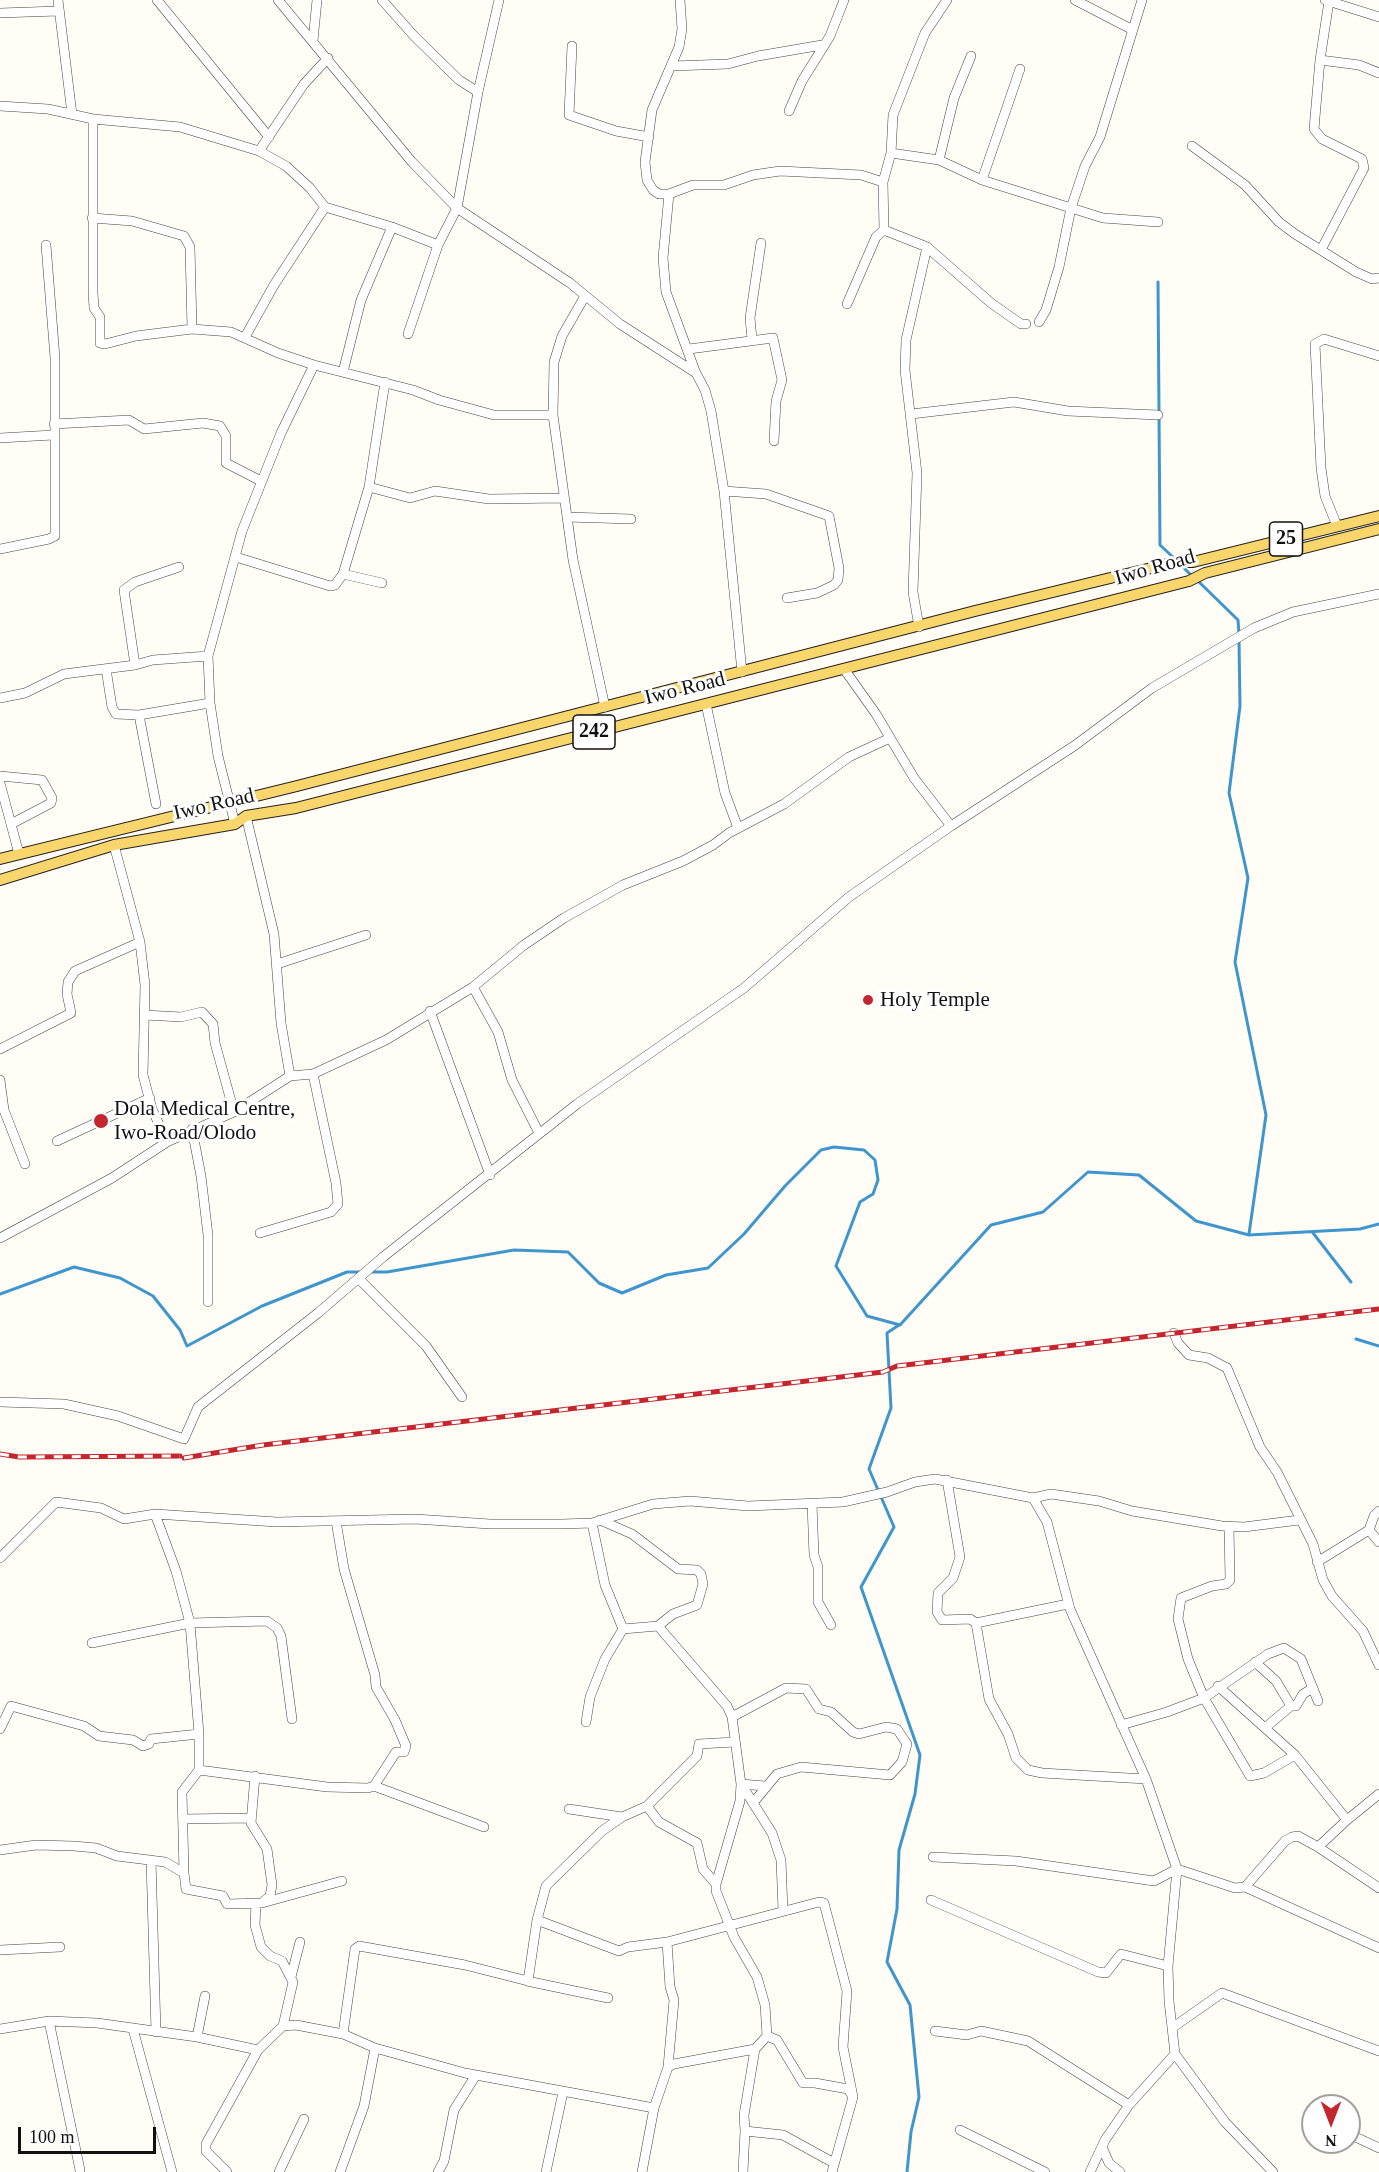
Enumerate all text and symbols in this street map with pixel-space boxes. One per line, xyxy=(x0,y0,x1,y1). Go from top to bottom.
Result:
road number: 25 xyxy=(1270,522,1302,556)
street label: Iwo Road xyxy=(1112,545,1198,591)
street label: Iwo Road xyxy=(642,667,728,711)
road number: 242 xyxy=(573,715,615,749)
street label: Iwo Road xyxy=(171,783,257,827)
place label: Holy Temple xyxy=(880,987,990,1013)
marker: Holy Temple xyxy=(861,993,875,1007)
place label: Dola Medical Centre, Iwo-Road/Olodo xyxy=(114,1096,295,1146)
marker: Dola Medical Centre, Iwo-Road/Olodo xyxy=(92,1112,110,1130)
north arrow xyxy=(1301,2094,1361,2154)
scale bar xyxy=(21,2115,159,2153)
text: 100 m xyxy=(29,2127,75,2147)
text: N xyxy=(1325,2132,1337,2149)

